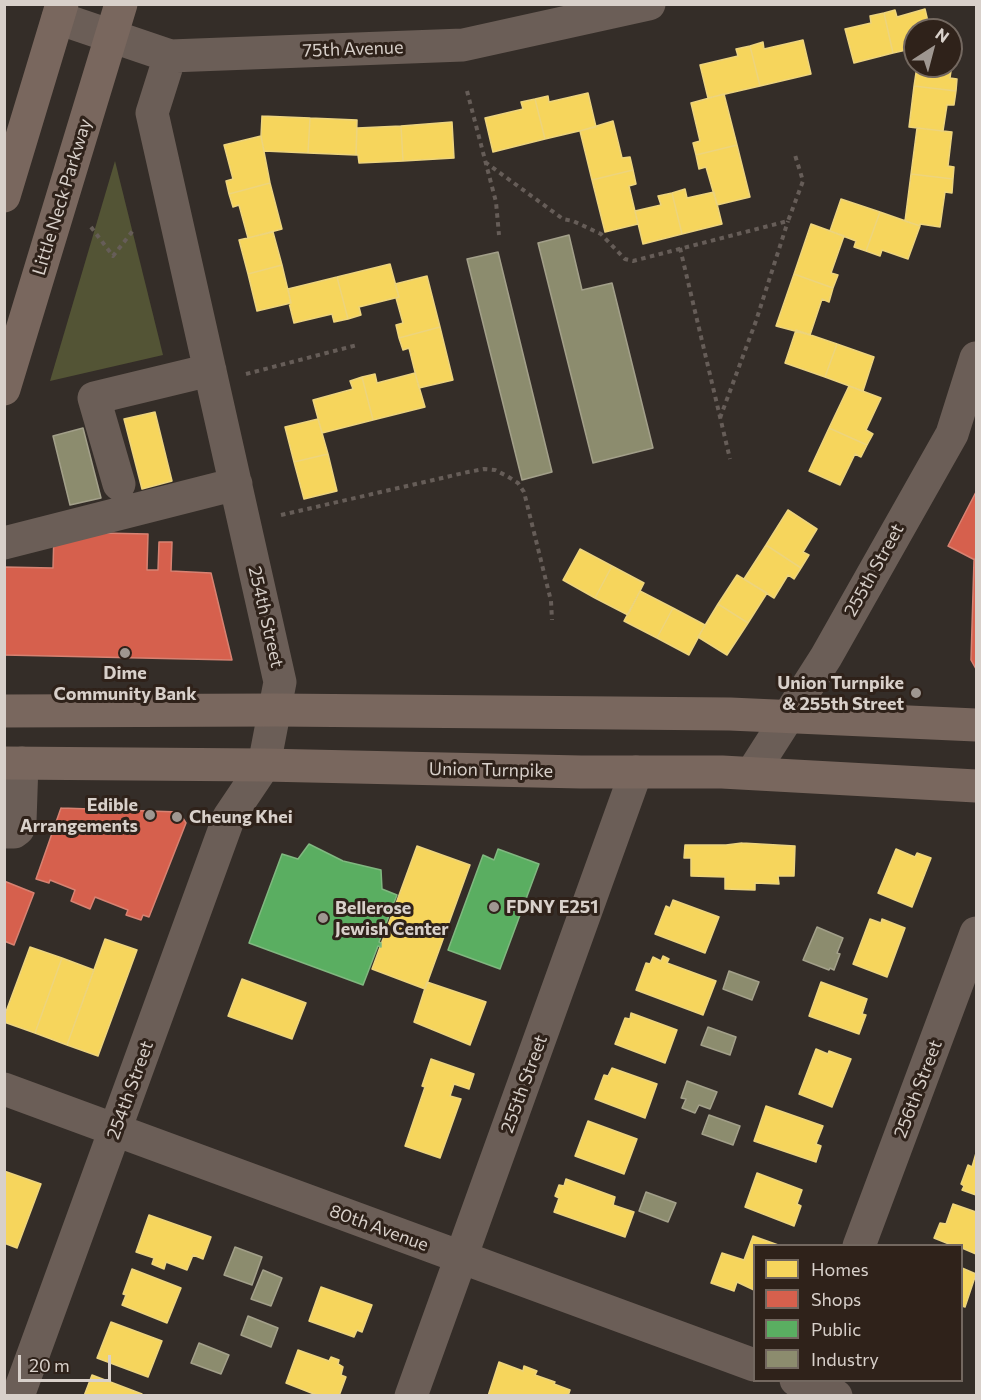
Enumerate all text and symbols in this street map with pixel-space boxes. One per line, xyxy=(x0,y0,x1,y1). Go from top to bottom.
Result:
north arrow xyxy=(903,18,963,78)
text: N xyxy=(932,23,953,46)
street label: 75th Avenue xyxy=(302,36,404,62)
street label: Little Neck Parkway xyxy=(28,116,96,278)
street label: 255th Street xyxy=(840,520,908,620)
street label: 254th Street xyxy=(244,564,288,670)
marker: Dime Community Bank xyxy=(118,646,132,660)
place label: Dime Community Bank xyxy=(53,662,197,704)
place label: Union Turnpike & 255th Street xyxy=(777,672,904,714)
marker: Union Turnpike & 255th Street xyxy=(909,686,923,700)
street label: Union Turnpike xyxy=(429,758,553,782)
place label: Edible Arrangements xyxy=(20,794,138,836)
place label: Cheung Khei xyxy=(189,806,293,828)
marker: Edible Arrangements xyxy=(143,808,157,822)
marker: Cheung Khei xyxy=(170,810,184,824)
place label: FDNY E251 xyxy=(506,896,598,918)
place label: Bellerose Jewish Center xyxy=(335,897,449,940)
marker: FDNY E251 xyxy=(487,900,501,914)
marker: Bellerose Jewish Center xyxy=(316,911,330,925)
street label: 255th Street xyxy=(496,1032,552,1136)
street label: 256th Street xyxy=(889,1037,947,1141)
street label: 254th Street xyxy=(102,1038,158,1142)
street label: 80th Avenue xyxy=(327,1200,431,1256)
legend xyxy=(753,1244,963,1382)
text: Homes xyxy=(811,1258,869,1280)
text: Shops xyxy=(811,1288,861,1310)
text: Public xyxy=(811,1318,861,1340)
scale bar xyxy=(21,1343,114,1381)
text: Industry xyxy=(811,1348,879,1370)
text: 20 m xyxy=(29,1354,70,1376)

